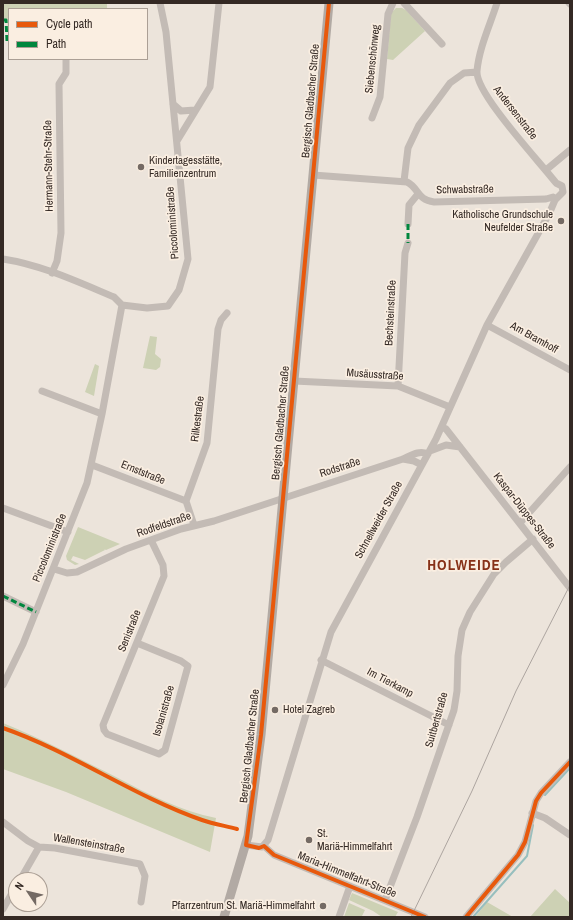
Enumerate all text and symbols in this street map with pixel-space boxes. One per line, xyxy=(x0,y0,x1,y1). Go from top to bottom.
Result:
legend xyxy=(8,8,148,60)
text: Cycle path xyxy=(46,16,93,32)
street label: Siebenschönweg xyxy=(363,24,383,94)
text: Path xyxy=(46,36,66,52)
street label: Bergisch Gladbacher Straße xyxy=(299,43,323,159)
street label: Andersenstraße xyxy=(490,84,540,142)
street label: Hermann-Stehr-Straße xyxy=(42,120,56,212)
place label: Kindertagesstätte, Familienzentrum xyxy=(149,154,222,180)
marker: Kindertagesstätte, Familienzentrum xyxy=(136,162,146,172)
street label: Schwabstraße xyxy=(436,183,494,197)
street label: Piccoloministraße xyxy=(164,186,182,260)
place label: Katholische Grundschule Neufelder Straße xyxy=(452,208,553,234)
marker: Katholische Grundschule Neufelder Straße xyxy=(556,216,566,226)
street label: Bechsteinstraße xyxy=(383,280,399,346)
street label: Am Bramhoff xyxy=(508,320,560,356)
street label: Bergisch Gladbacher Straße xyxy=(269,365,293,481)
street label: Musäusstraße xyxy=(346,366,404,384)
street label: Rilkestraße xyxy=(189,395,207,443)
street label: Rodstraße xyxy=(318,455,362,481)
street label: Ernststraße xyxy=(119,458,167,488)
street label: Kaspar-Düppes-Straße xyxy=(490,470,558,552)
street label: Schnellweider Straße xyxy=(352,479,406,561)
street label: Rodfeldstraße xyxy=(135,510,193,540)
street label: Piccoloministraße xyxy=(30,512,70,584)
district label: HOLWEIDE xyxy=(427,557,501,575)
street label: Senistraße xyxy=(116,608,144,654)
street label: Im Tierkamp xyxy=(365,665,415,701)
street label: Isolanistraße xyxy=(150,684,178,738)
street label: Bergisch Gladbacher Straße xyxy=(237,688,263,804)
street label: Suitbertstraße xyxy=(423,691,451,749)
place label: Hotel Zagreb xyxy=(283,703,335,717)
marker: Hotel Zagreb xyxy=(270,705,280,715)
place label: St. Mariä-Himmelfahrt xyxy=(317,827,392,853)
street label: Wallensteinstraße xyxy=(52,831,126,857)
marker: St. Mariä-Himmelfahrt xyxy=(304,835,314,845)
street label: Maria-Himmelfahrt-Straße xyxy=(296,849,398,901)
north arrow xyxy=(8,872,48,912)
text: N xyxy=(11,879,27,892)
place label: Pfarrzentrum St. Mariä-Himmelfahrt xyxy=(172,899,315,913)
marker: Pfarrzentrum St. Mariä-Himmelfahrt xyxy=(318,901,328,911)

